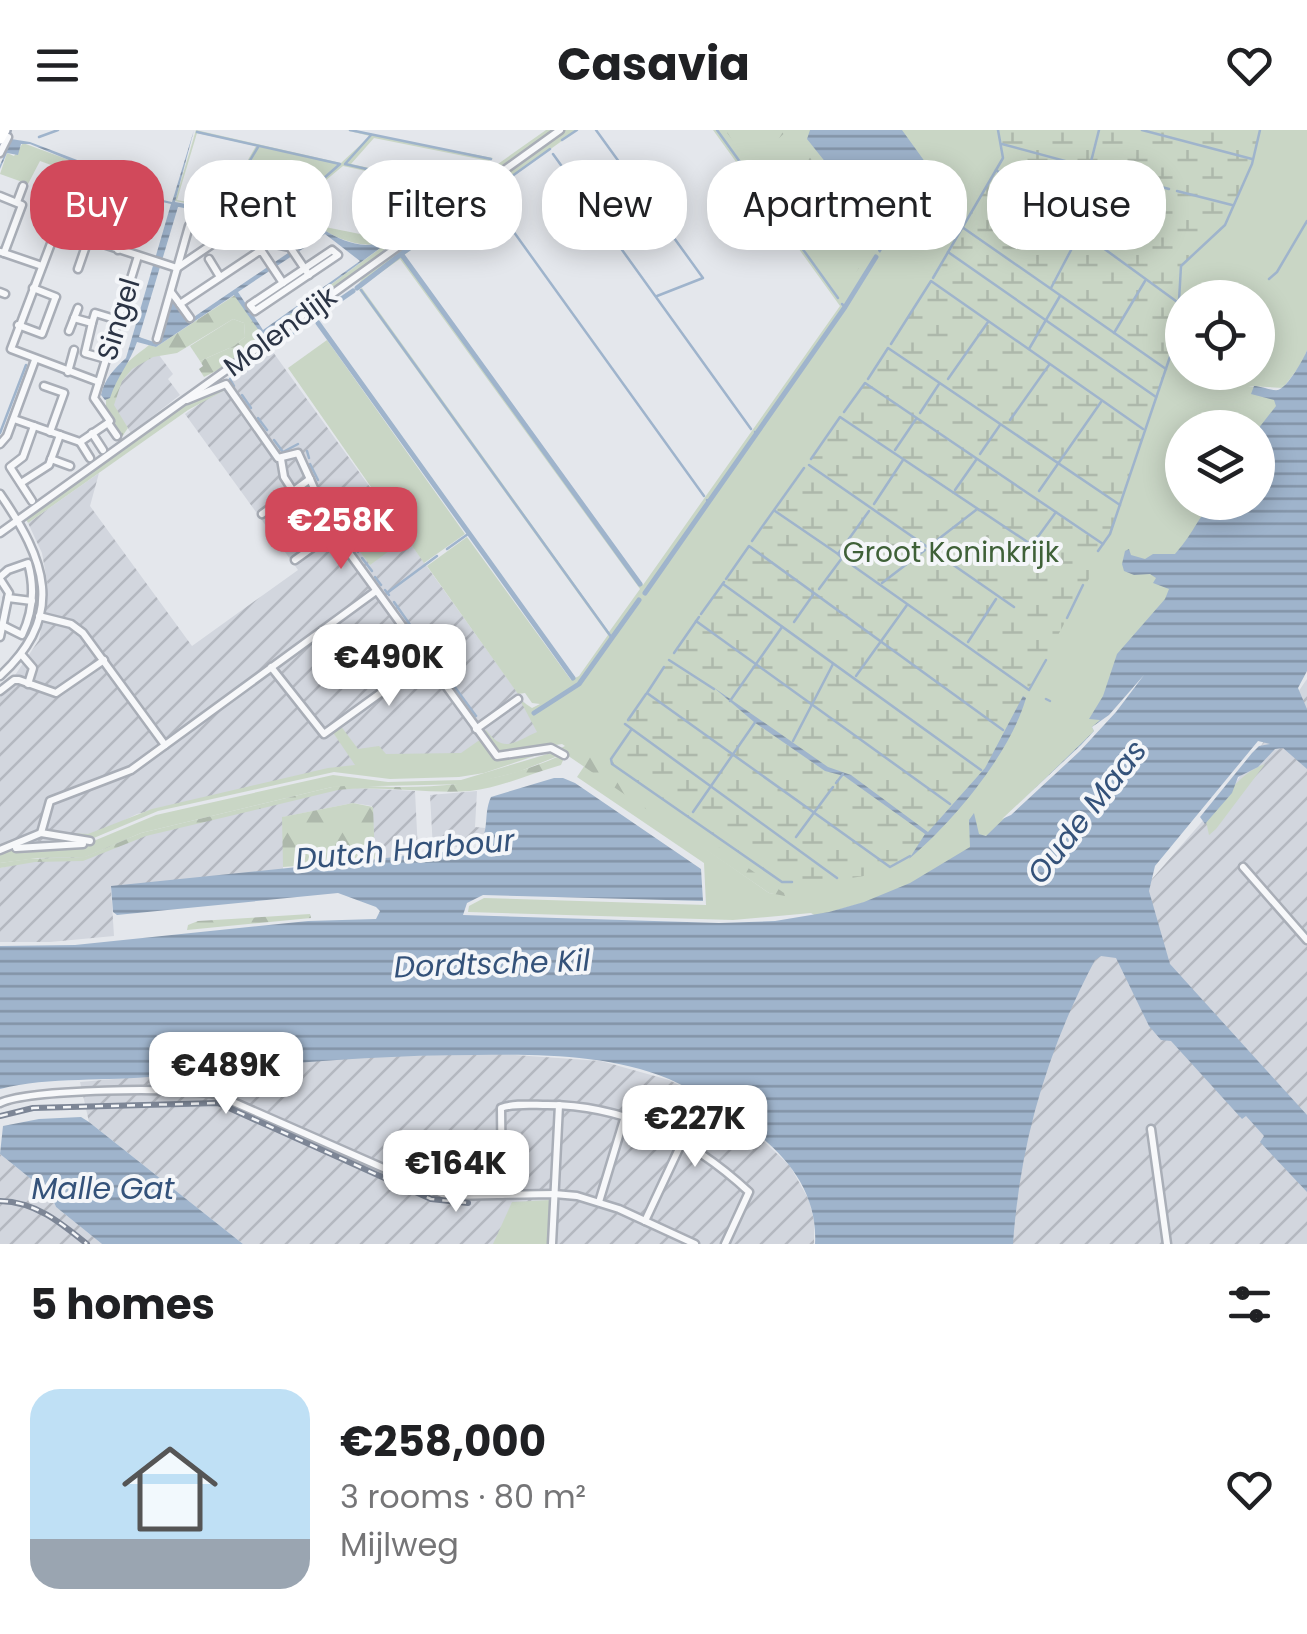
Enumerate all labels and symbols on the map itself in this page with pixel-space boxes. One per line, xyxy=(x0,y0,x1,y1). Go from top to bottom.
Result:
street label: Singel xyxy=(87,273,149,365)
street label: Molendijk xyxy=(216,277,345,386)
pin: €258K xyxy=(271,487,411,572)
park label: Groot Koninkrijk xyxy=(843,533,1060,572)
pin: €490K xyxy=(319,624,459,709)
water label: Oude Maas xyxy=(1017,730,1157,893)
water label: Dutch Harbour xyxy=(294,818,517,880)
water label: Dordtsche Kil xyxy=(393,939,591,988)
pin: €489K xyxy=(156,1032,296,1117)
pin: €227K xyxy=(625,1085,765,1170)
pin: €164K xyxy=(386,1130,526,1215)
water label: Malle Gat xyxy=(32,1167,176,1210)

